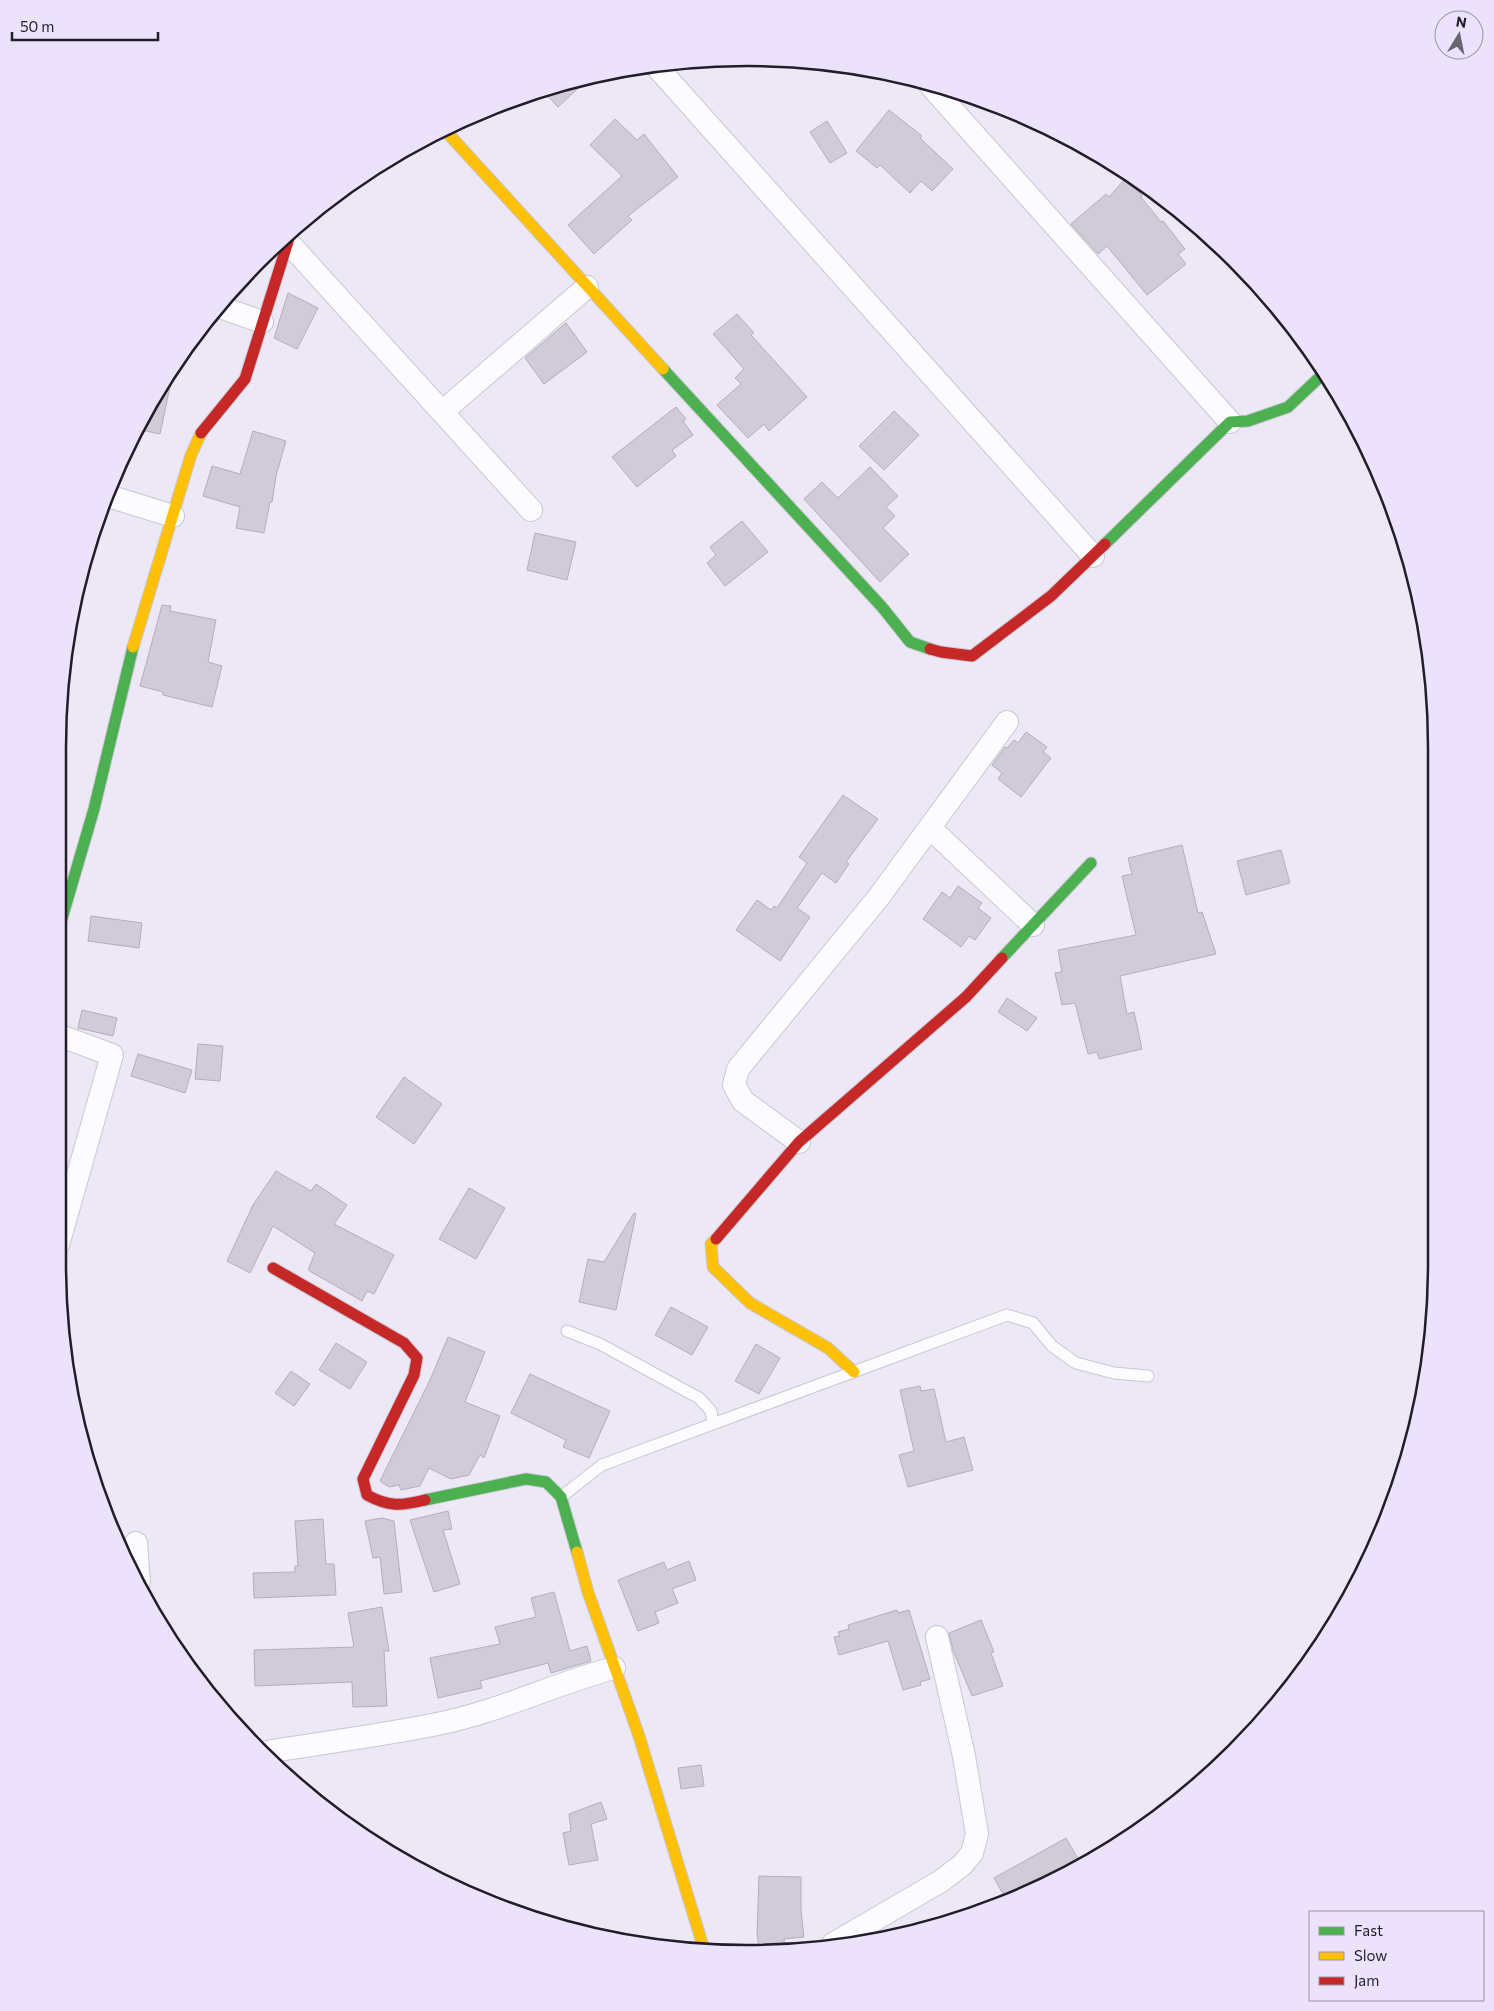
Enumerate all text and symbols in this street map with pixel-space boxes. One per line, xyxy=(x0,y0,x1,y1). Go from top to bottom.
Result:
scale bar xyxy=(12,10,159,42)
north arrow xyxy=(1434,10,1484,60)
text: N xyxy=(1455,12,1468,31)
text: 50 m xyxy=(20,17,54,35)
legend xyxy=(1309,1911,1484,2001)
text: Fast xyxy=(1354,1921,1383,1939)
text: Slow xyxy=(1354,1946,1387,1964)
text: Jam xyxy=(1354,1971,1379,1989)

